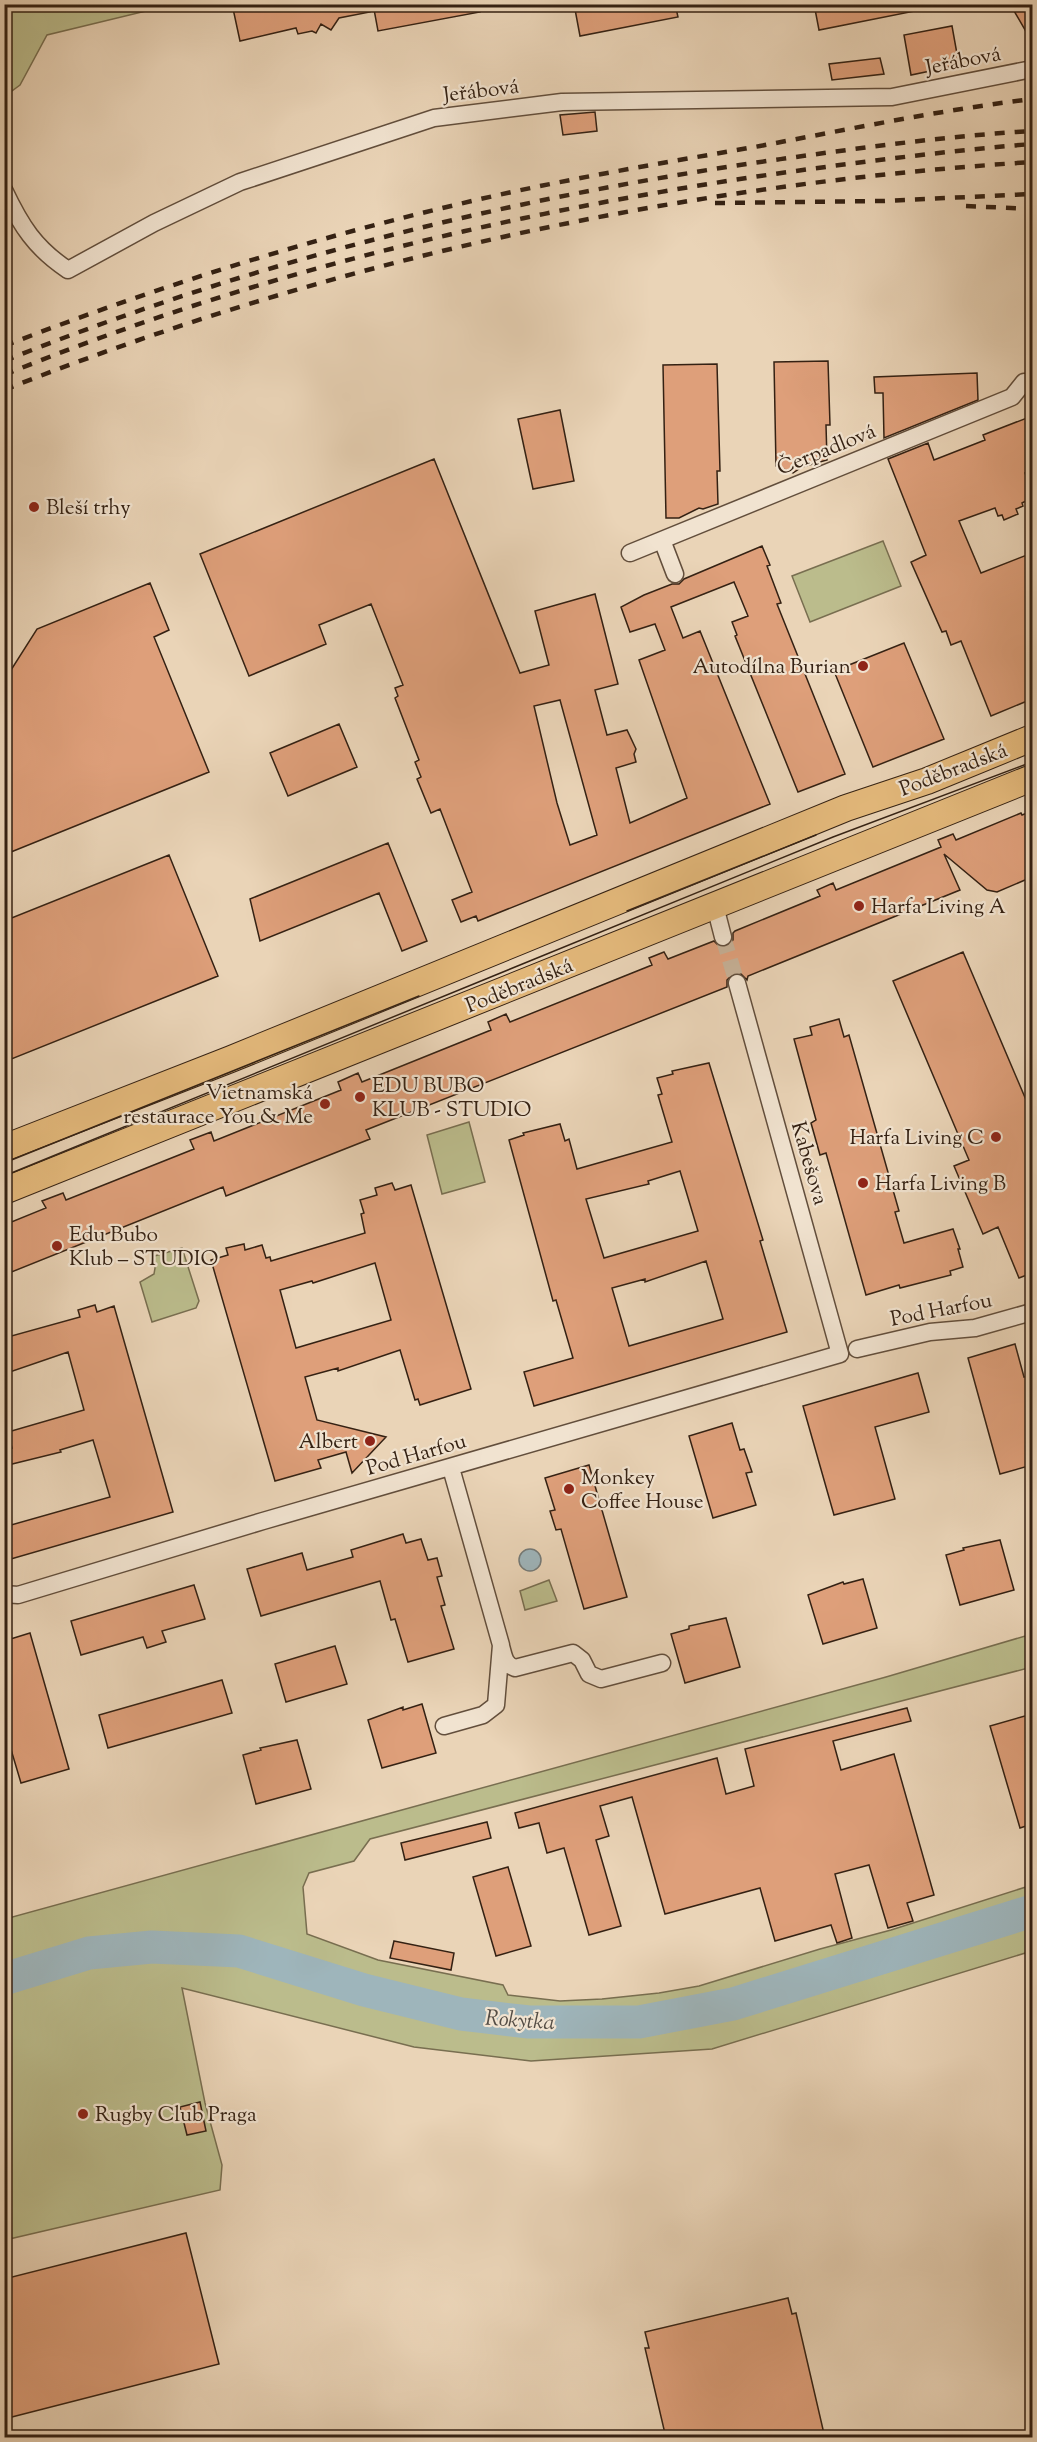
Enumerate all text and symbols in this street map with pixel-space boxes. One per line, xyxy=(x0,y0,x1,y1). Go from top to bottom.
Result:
street label: Jeřábová xyxy=(922,40,1004,84)
street label: Jeřábová xyxy=(441,72,521,112)
street label: Čerpadlová xyxy=(773,417,881,484)
place label: Bleší trhy xyxy=(46,494,131,524)
marker: Bleší trhy xyxy=(27,500,41,514)
place label: Autodílna Burian xyxy=(692,653,851,683)
marker: Autodílna Burian xyxy=(856,659,870,673)
street label: Poděbradská xyxy=(895,736,1012,805)
place label: Harfa Living A xyxy=(871,893,1006,923)
marker: Harfa Living A xyxy=(852,899,866,913)
street label: Poděbradská xyxy=(461,952,578,1022)
place label: EDU BUBO KLUB - STUDIO xyxy=(372,1072,532,1126)
place label: Vietnamská restaurace You & Me xyxy=(123,1079,313,1133)
marker: EDU BUBO KLUB - STUDIO xyxy=(353,1090,367,1104)
marker: Vietnamská restaurace You & Me xyxy=(318,1097,332,1111)
street label: Kabešova xyxy=(782,1118,834,1209)
place label: Harfa Living C xyxy=(849,1124,984,1154)
marker: Harfa Living C xyxy=(989,1130,1003,1144)
place label: Harfa Living B xyxy=(875,1170,1006,1200)
marker: Harfa Living B xyxy=(856,1176,870,1190)
place label: Edu Bubo Klub – STUDIO xyxy=(69,1221,219,1275)
marker: Edu Bubo Klub – STUDIO xyxy=(50,1239,64,1253)
street label: Pod Harfou xyxy=(888,1286,995,1336)
street label: Pod Harfou xyxy=(363,1427,470,1485)
place label: Albert xyxy=(299,1428,358,1458)
marker: Albert xyxy=(363,1434,377,1448)
place label: Monkey Coffee House xyxy=(581,1464,703,1518)
marker: Monkey Coffee House xyxy=(562,1482,576,1496)
water label: Rokytka xyxy=(484,2004,556,2040)
place label: Rugby Club Praga xyxy=(95,2101,257,2131)
marker: Rugby Club Praga xyxy=(76,2107,90,2121)

